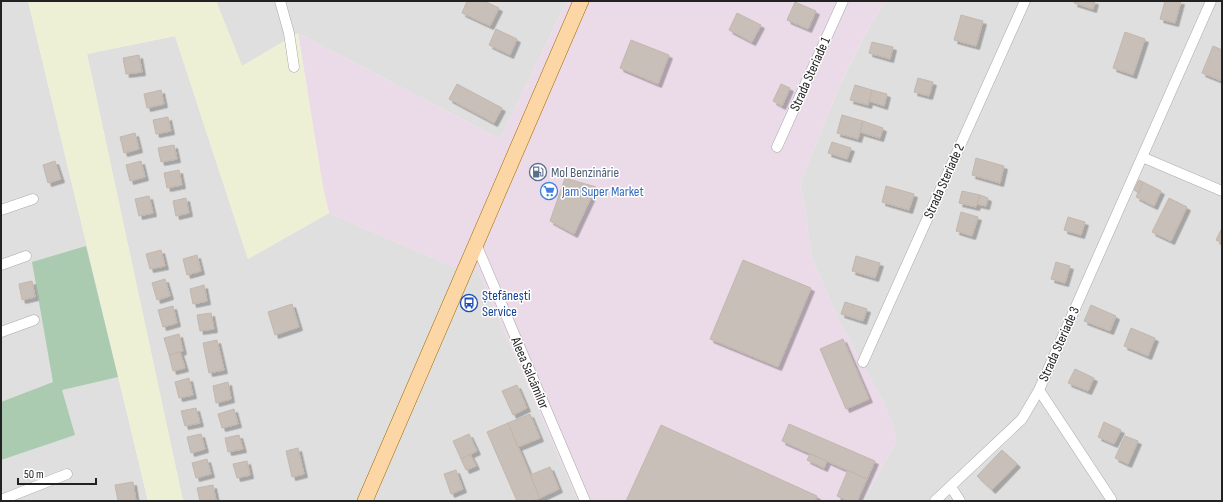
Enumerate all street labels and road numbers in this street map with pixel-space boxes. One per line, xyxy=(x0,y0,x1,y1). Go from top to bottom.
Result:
street label: Strada Steriade 1 xyxy=(786,34,834,114)
street label: Strada Steriade 2 xyxy=(920,141,968,221)
street label: Strada Steriade 3 xyxy=(1035,304,1083,384)
street label: Aleea Salcâmilor xyxy=(507,334,553,412)

